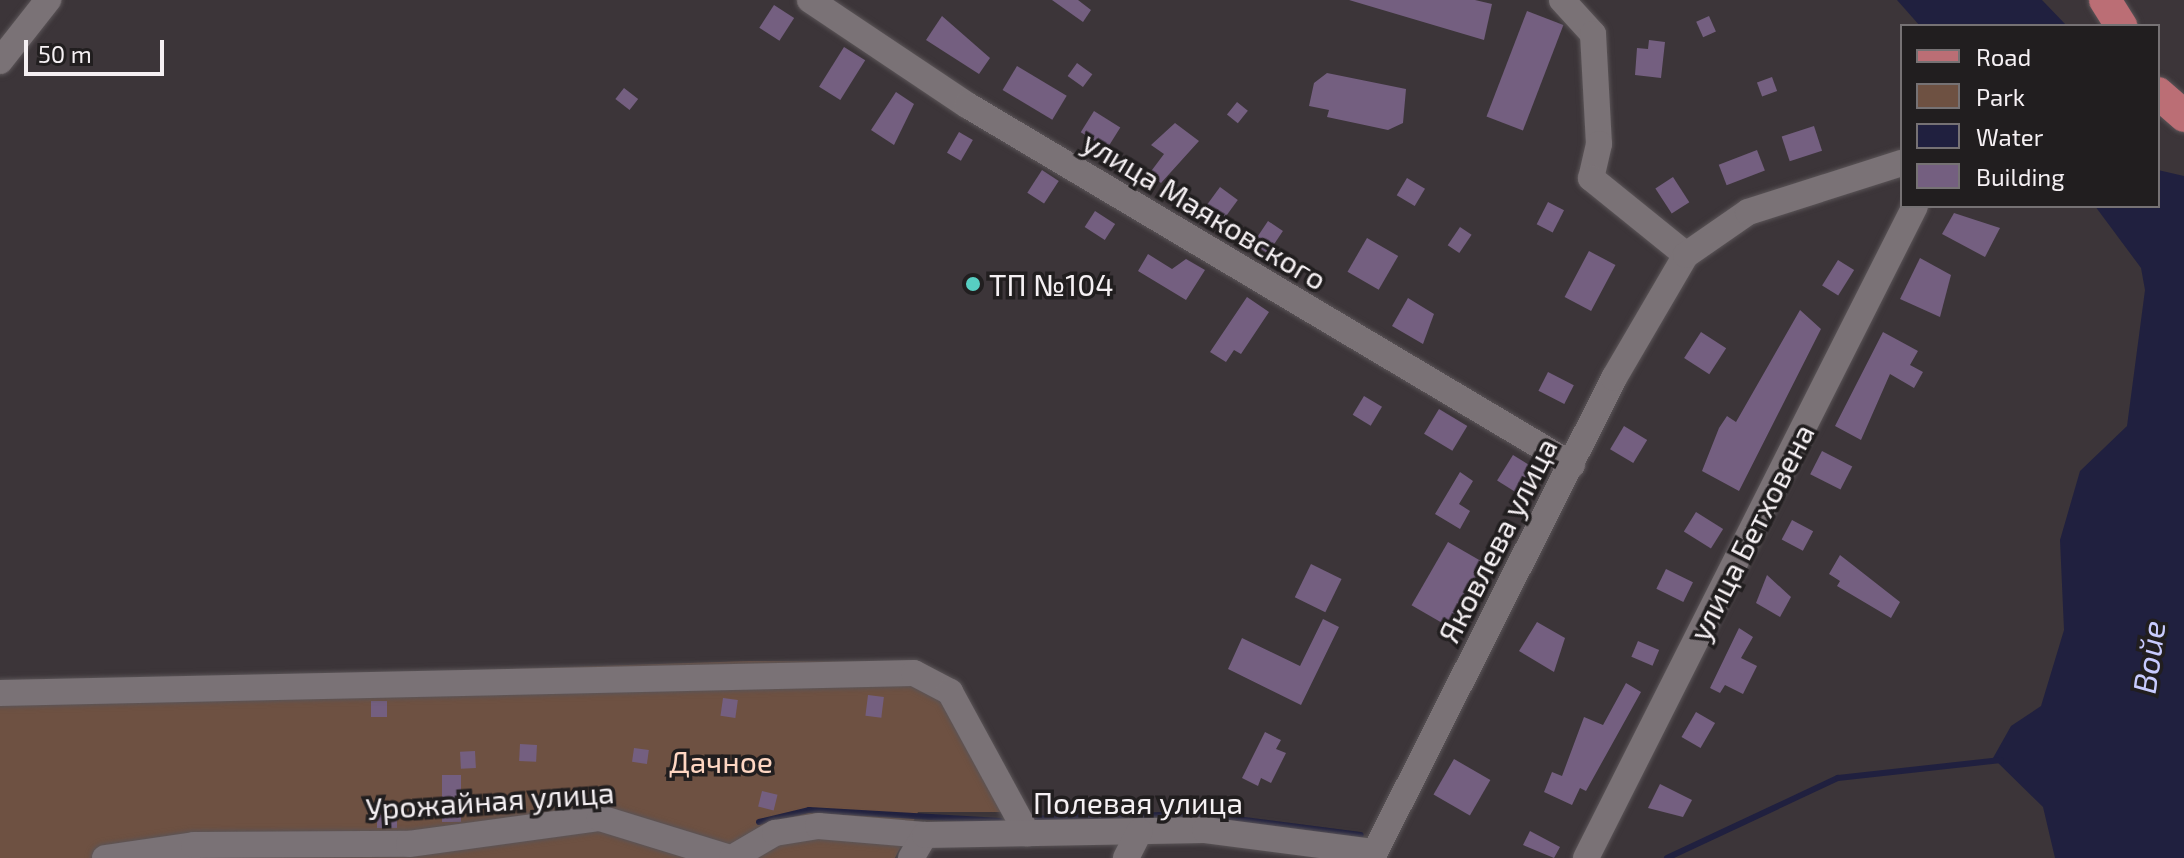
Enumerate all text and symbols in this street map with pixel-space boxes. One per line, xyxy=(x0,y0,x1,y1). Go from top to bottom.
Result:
scale bar xyxy=(28,24,168,74)
legend xyxy=(1900,24,2160,208)
text: 50 m xyxy=(38,39,92,68)
text: Road xyxy=(1976,42,2031,71)
text: Park xyxy=(1976,82,2025,111)
text: Water xyxy=(1976,122,2043,151)
street label: улица Маяковского xyxy=(1077,123,1333,297)
text: Building xyxy=(1976,162,2065,191)
place label: ТП №104 xyxy=(989,266,1114,302)
marker: ТП №104 xyxy=(964,275,982,293)
street label: улица Бетховена xyxy=(1681,418,1821,646)
street label: Яковлева улица xyxy=(1430,432,1564,648)
water label: Войе xyxy=(2124,618,2172,696)
park label: Дачное xyxy=(669,743,773,779)
street label: Урожайная улица xyxy=(364,773,616,827)
street label: Полевая улица xyxy=(1033,784,1243,820)

